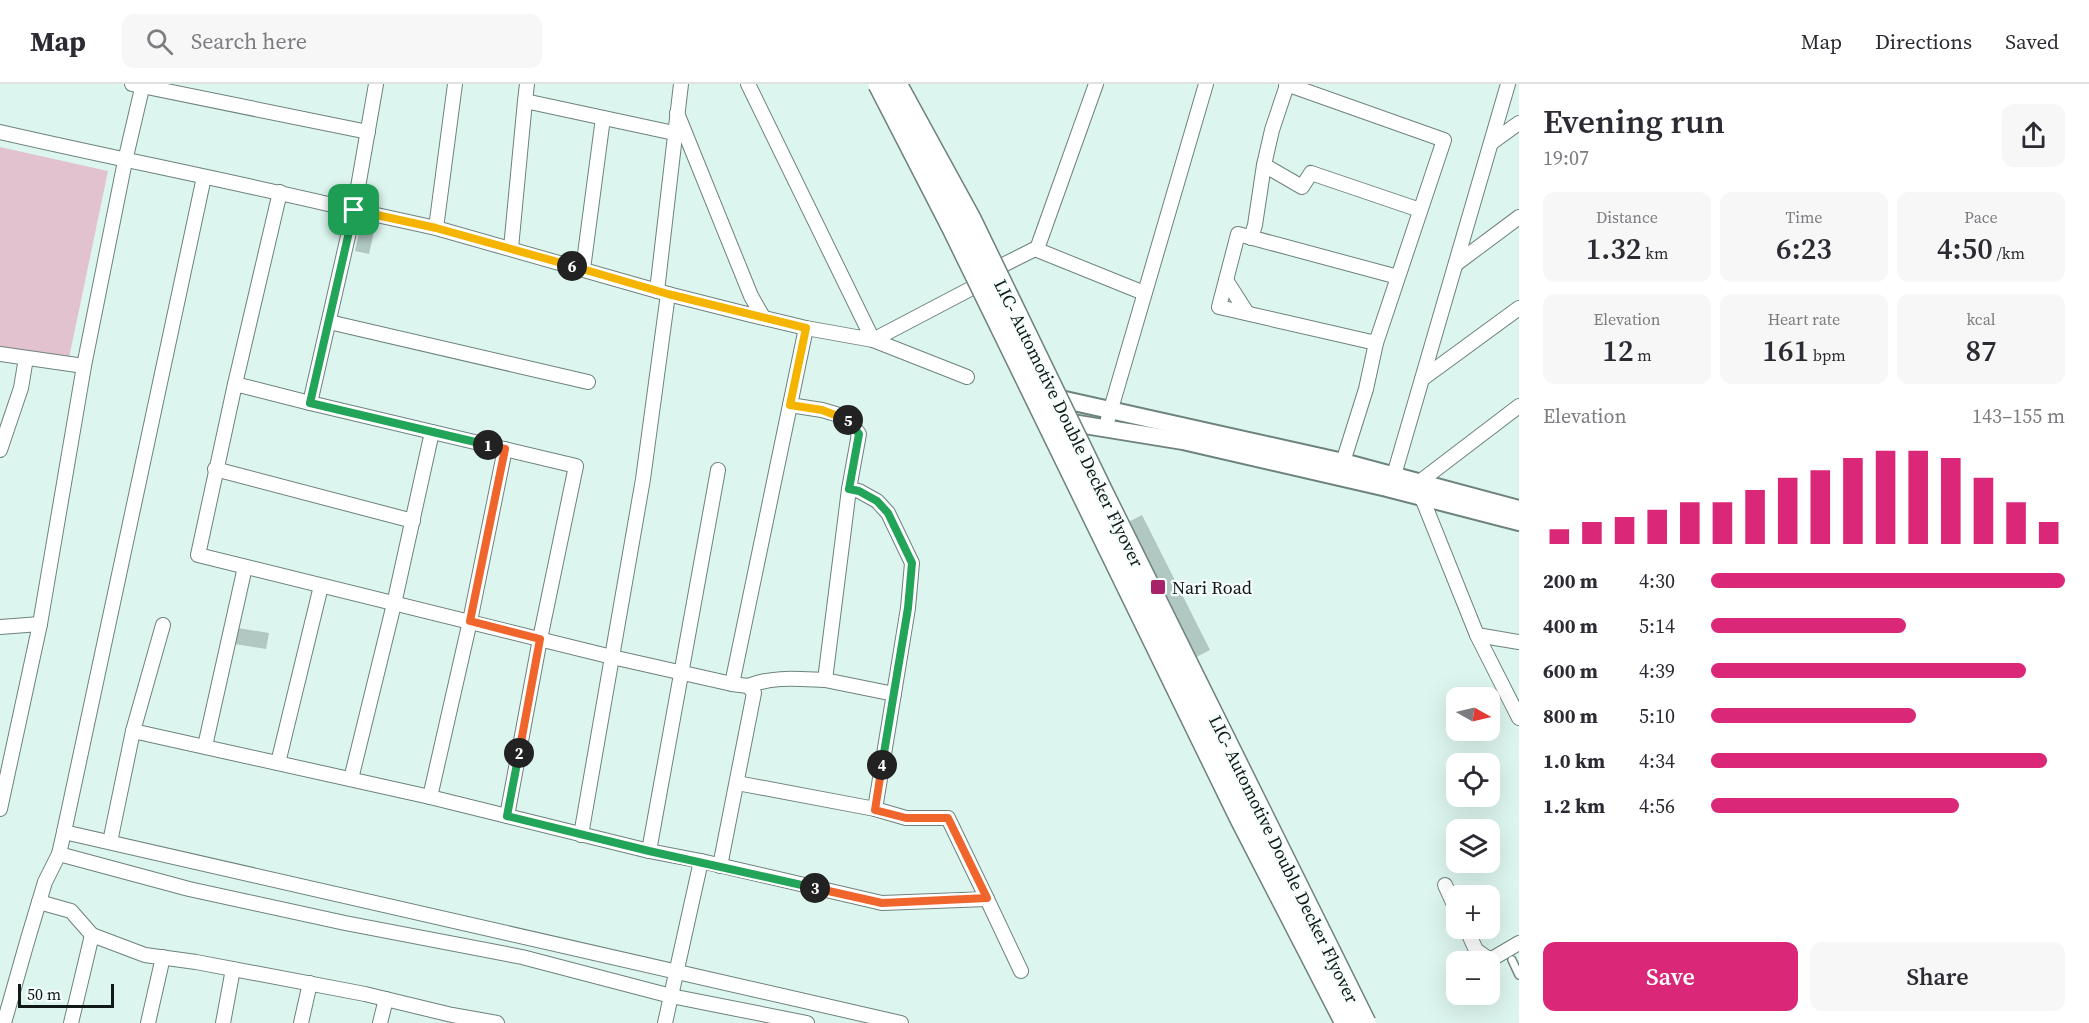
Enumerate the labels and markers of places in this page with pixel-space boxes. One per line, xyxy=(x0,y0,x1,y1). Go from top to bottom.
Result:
pin xyxy=(328,184,379,235)
pin: 6 xyxy=(557,251,587,281)
pin: 5 xyxy=(833,405,863,435)
pin: 1 xyxy=(473,430,503,460)
place label: Nari Road xyxy=(1172,575,1252,600)
marker: Nari Road xyxy=(1149,578,1167,596)
pin: 2 xyxy=(504,738,534,768)
pin: 4 xyxy=(867,750,897,780)
pin: 3 xyxy=(800,873,830,903)

